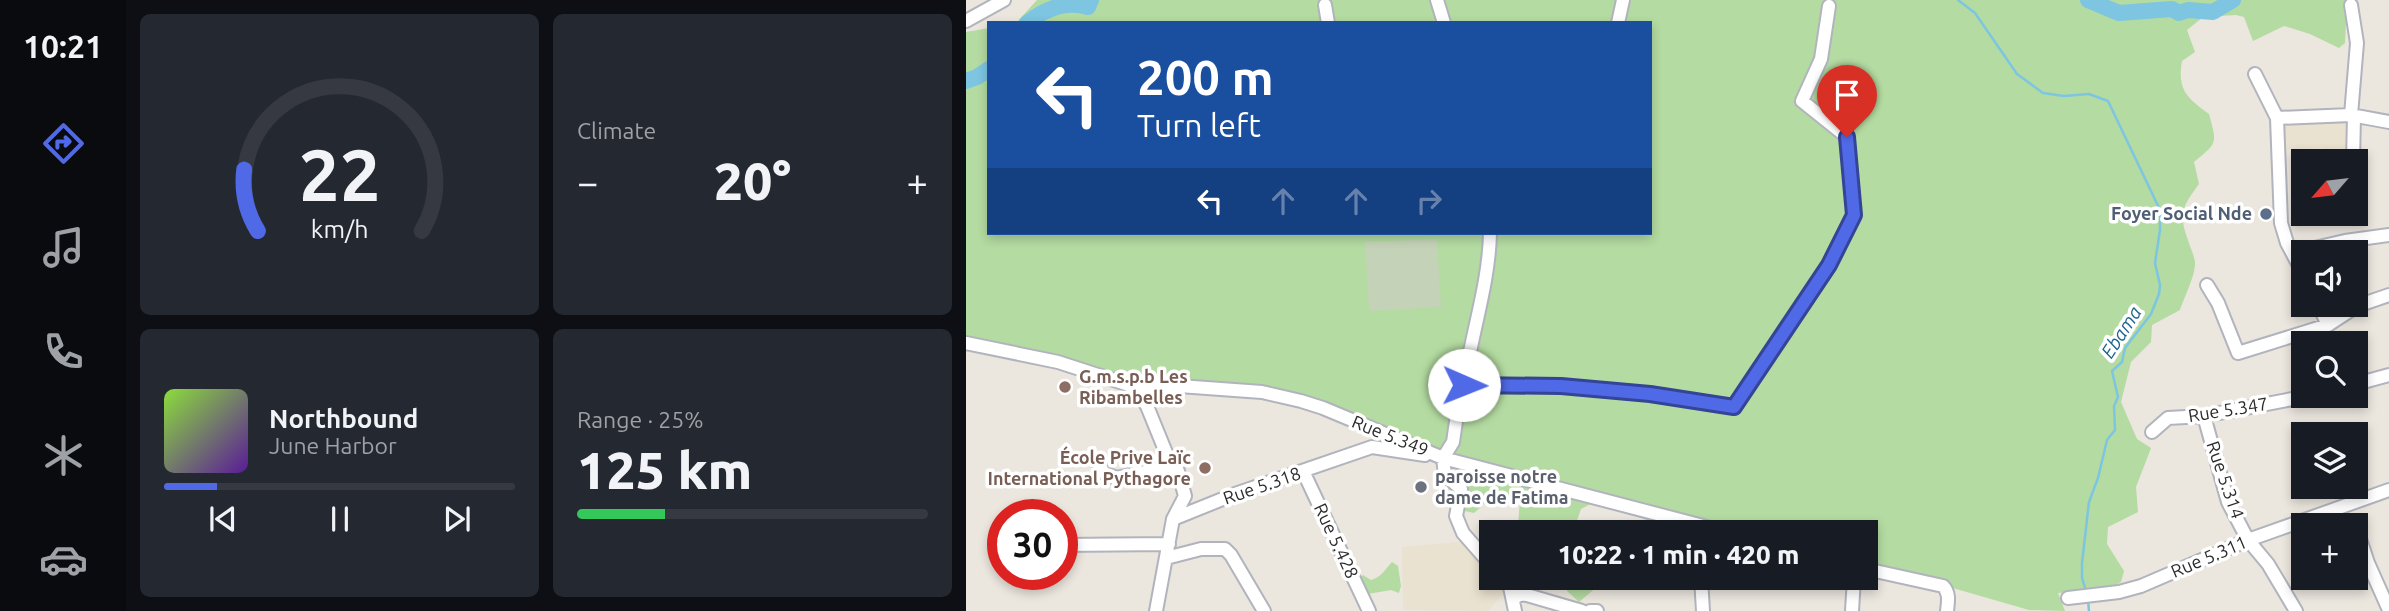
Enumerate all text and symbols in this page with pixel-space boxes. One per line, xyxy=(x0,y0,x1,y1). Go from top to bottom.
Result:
text: 10:21 xyxy=(23,28,103,64)
icon: left xyxy=(1022,49,1113,140)
text: 200 m xyxy=(1137,49,1274,104)
pin xyxy=(1817,65,1877,137)
icon: arrive xyxy=(1828,76,1866,114)
text: Turn left xyxy=(1137,107,1261,143)
text: Climate xyxy=(577,118,656,143)
icon: directions xyxy=(39,119,88,168)
text: 22 xyxy=(298,133,381,215)
north arrow xyxy=(2291,149,2368,226)
map controls xyxy=(2291,149,2368,590)
text: 20° xyxy=(714,152,791,210)
text: − xyxy=(577,161,598,203)
text: + xyxy=(907,161,928,203)
icon: left xyxy=(1191,182,1229,220)
icon: ahead xyxy=(1264,182,1302,220)
icon: ahead xyxy=(1337,182,1375,220)
icon: right xyxy=(1410,182,1448,220)
place label: Foyer Social Nde xyxy=(2111,203,2252,223)
marker: Foyer Social Nde xyxy=(2258,206,2274,222)
text: km/h xyxy=(311,214,368,242)
icon: music xyxy=(39,223,88,272)
button: sound xyxy=(2291,240,2368,317)
water label: Ebama xyxy=(2096,302,2146,362)
icon: phone xyxy=(39,327,88,376)
button: search xyxy=(2291,331,2368,408)
position arrow xyxy=(1427,348,1501,422)
place label: G.m.s.p.b Les Ribambelles xyxy=(1079,366,1188,407)
marker: G.m.s.p.b Les Ribambelles xyxy=(1057,379,1073,395)
street label: Rue 5.347 xyxy=(2186,393,2269,425)
text: Northbound xyxy=(269,404,418,433)
text: Range · 25% xyxy=(577,407,704,432)
street label: Rue 5.349 xyxy=(1349,411,1431,459)
button: layers xyxy=(2291,422,2368,499)
icon: climate xyxy=(39,431,88,480)
text: June Harbor xyxy=(269,433,397,458)
street label: Rue 5.314 xyxy=(2203,438,2249,521)
text: 125 km xyxy=(577,441,752,499)
place label: École Prive Laïc International Pythagore xyxy=(987,446,1191,488)
marker: École Prive Laïc International Pythagore xyxy=(1197,460,1213,476)
street label: Rue 5.318 xyxy=(1220,462,1303,508)
place label: paroisse notre dame de Fatima xyxy=(1435,466,1569,507)
marker: paroisse notre dame de Fatima xyxy=(1413,479,1429,495)
speed limit sign: 30 xyxy=(987,499,1078,590)
icon: previous xyxy=(204,500,242,538)
icon: pause xyxy=(321,500,359,538)
icon: next xyxy=(438,500,476,538)
street label: Rue 5.428 xyxy=(1311,500,1363,581)
button: + xyxy=(2291,513,2368,590)
street label: Rue 5.311 xyxy=(2168,531,2250,581)
icon: car xyxy=(39,535,88,584)
text: 10:22 · 1 min · 420 m xyxy=(1558,540,1799,569)

